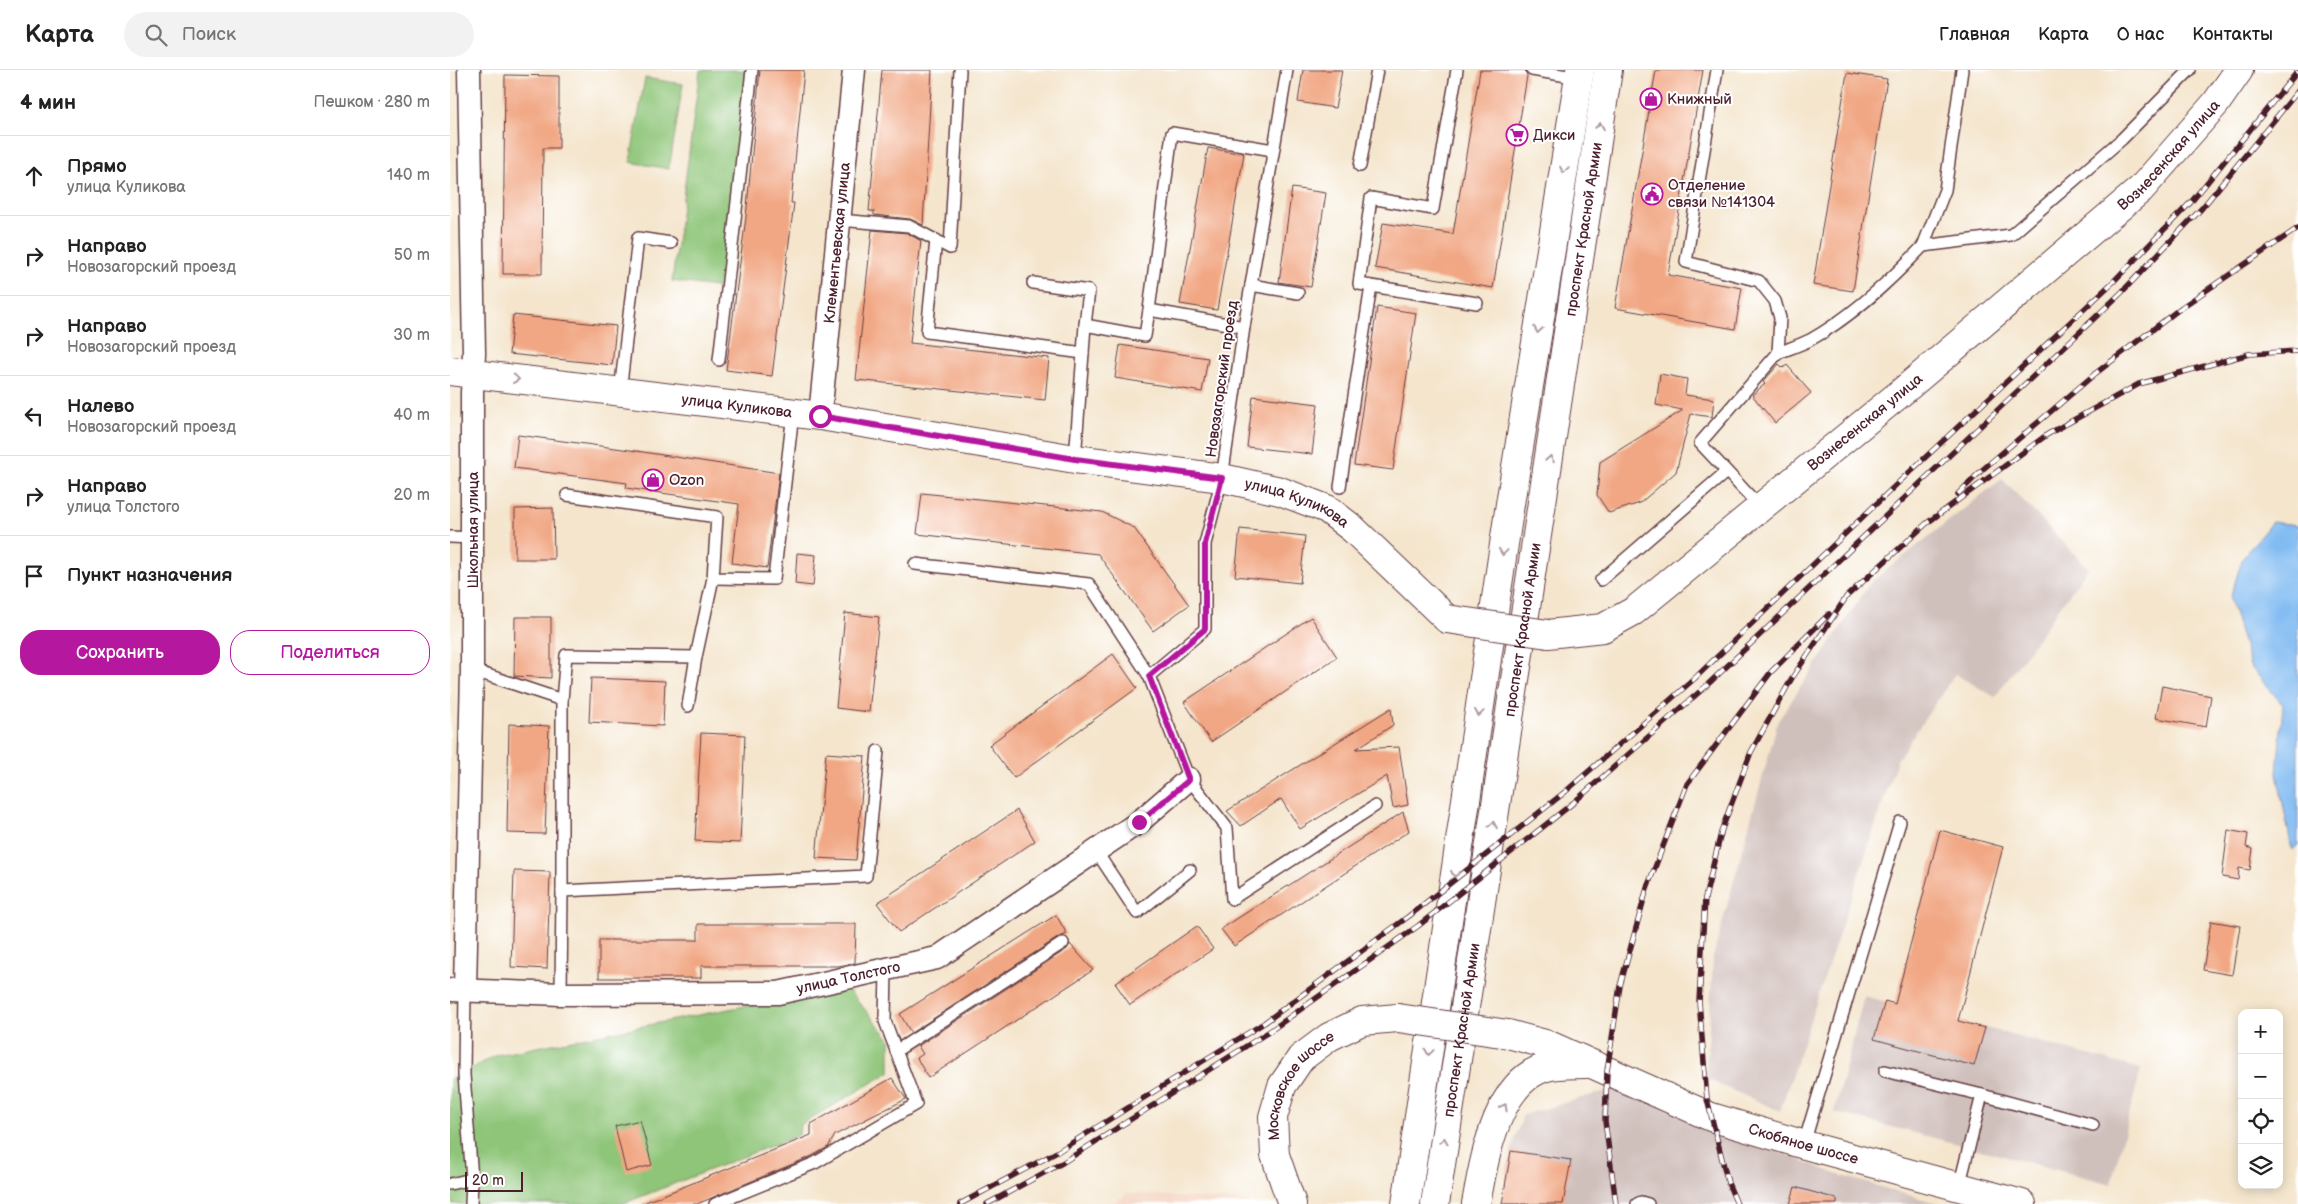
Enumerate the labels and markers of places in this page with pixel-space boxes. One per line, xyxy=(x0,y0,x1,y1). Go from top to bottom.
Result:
shop icon: Книжный xyxy=(1639,87,1663,111)
place label: Книжный xyxy=(1667,90,1732,109)
supermarket icon: Дикси xyxy=(1505,123,1529,147)
place label: Дикси xyxy=(1533,126,1575,145)
place label: Отделение связи №141304 xyxy=(1668,176,1775,212)
public building icon: Отделение связи №141304 xyxy=(1640,182,1664,206)
shop icon: Ozon xyxy=(641,468,665,492)
place label: Ozon xyxy=(669,471,704,490)

